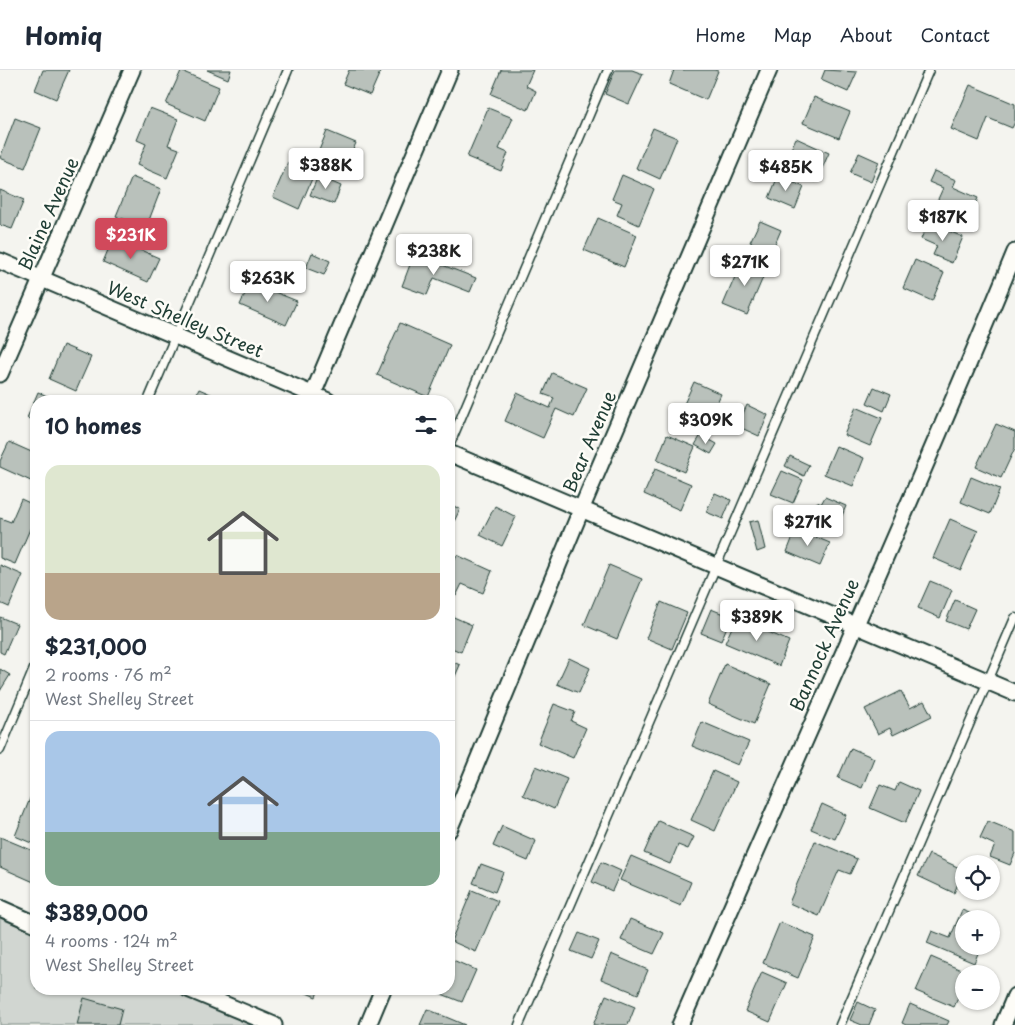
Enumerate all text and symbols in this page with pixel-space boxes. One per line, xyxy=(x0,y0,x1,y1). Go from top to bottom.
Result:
text: Homiq xyxy=(25,17,102,53)
text: Home xyxy=(695,21,745,48)
text: Map xyxy=(773,21,812,48)
text: About xyxy=(840,21,892,48)
text: Contact xyxy=(920,21,990,48)
pin: $388K xyxy=(291,148,361,190)
pin: $485K xyxy=(751,150,821,192)
street label: Blaine Avenue xyxy=(11,152,85,274)
text: $388K xyxy=(300,152,352,176)
text: $485K xyxy=(759,154,813,178)
pin: $187K xyxy=(908,200,978,242)
text: $187K xyxy=(919,204,967,228)
pin: $231K xyxy=(96,218,166,260)
text: $231K xyxy=(106,222,156,246)
pin: $238K xyxy=(399,234,469,276)
text: $238K xyxy=(407,238,461,262)
pin: $271K xyxy=(710,244,780,287)
text: $271K xyxy=(721,249,769,273)
pin: $263K xyxy=(233,260,303,303)
text: $263K xyxy=(241,265,295,289)
street label: West Shelley Street xyxy=(103,273,268,364)
street label: Bear Avenue xyxy=(555,386,622,497)
pin: $309K xyxy=(671,402,741,445)
text: $309K xyxy=(679,407,733,431)
text: 10 homes xyxy=(45,409,142,441)
icon: filters xyxy=(412,411,440,439)
icon: home xyxy=(198,498,288,588)
pin: $271K xyxy=(773,504,843,547)
text: $271K xyxy=(784,509,832,533)
street label: Bannock Avenue xyxy=(782,573,865,715)
pin: $389K xyxy=(722,600,792,642)
text: $389K xyxy=(731,604,783,628)
text: $231,000 xyxy=(45,630,147,662)
text: 2 rooms · 76 m² xyxy=(45,662,172,686)
text: West Shelley Street xyxy=(45,686,194,710)
icon: home xyxy=(198,763,288,853)
map controls xyxy=(955,855,1000,1010)
button: locate xyxy=(955,855,1000,900)
text: $389,000 xyxy=(45,896,148,928)
button: + xyxy=(955,910,1000,955)
text: 4 rooms · 124 m² xyxy=(45,928,178,952)
text: West Shelley Street xyxy=(45,952,194,976)
button: − xyxy=(955,965,1000,1010)

